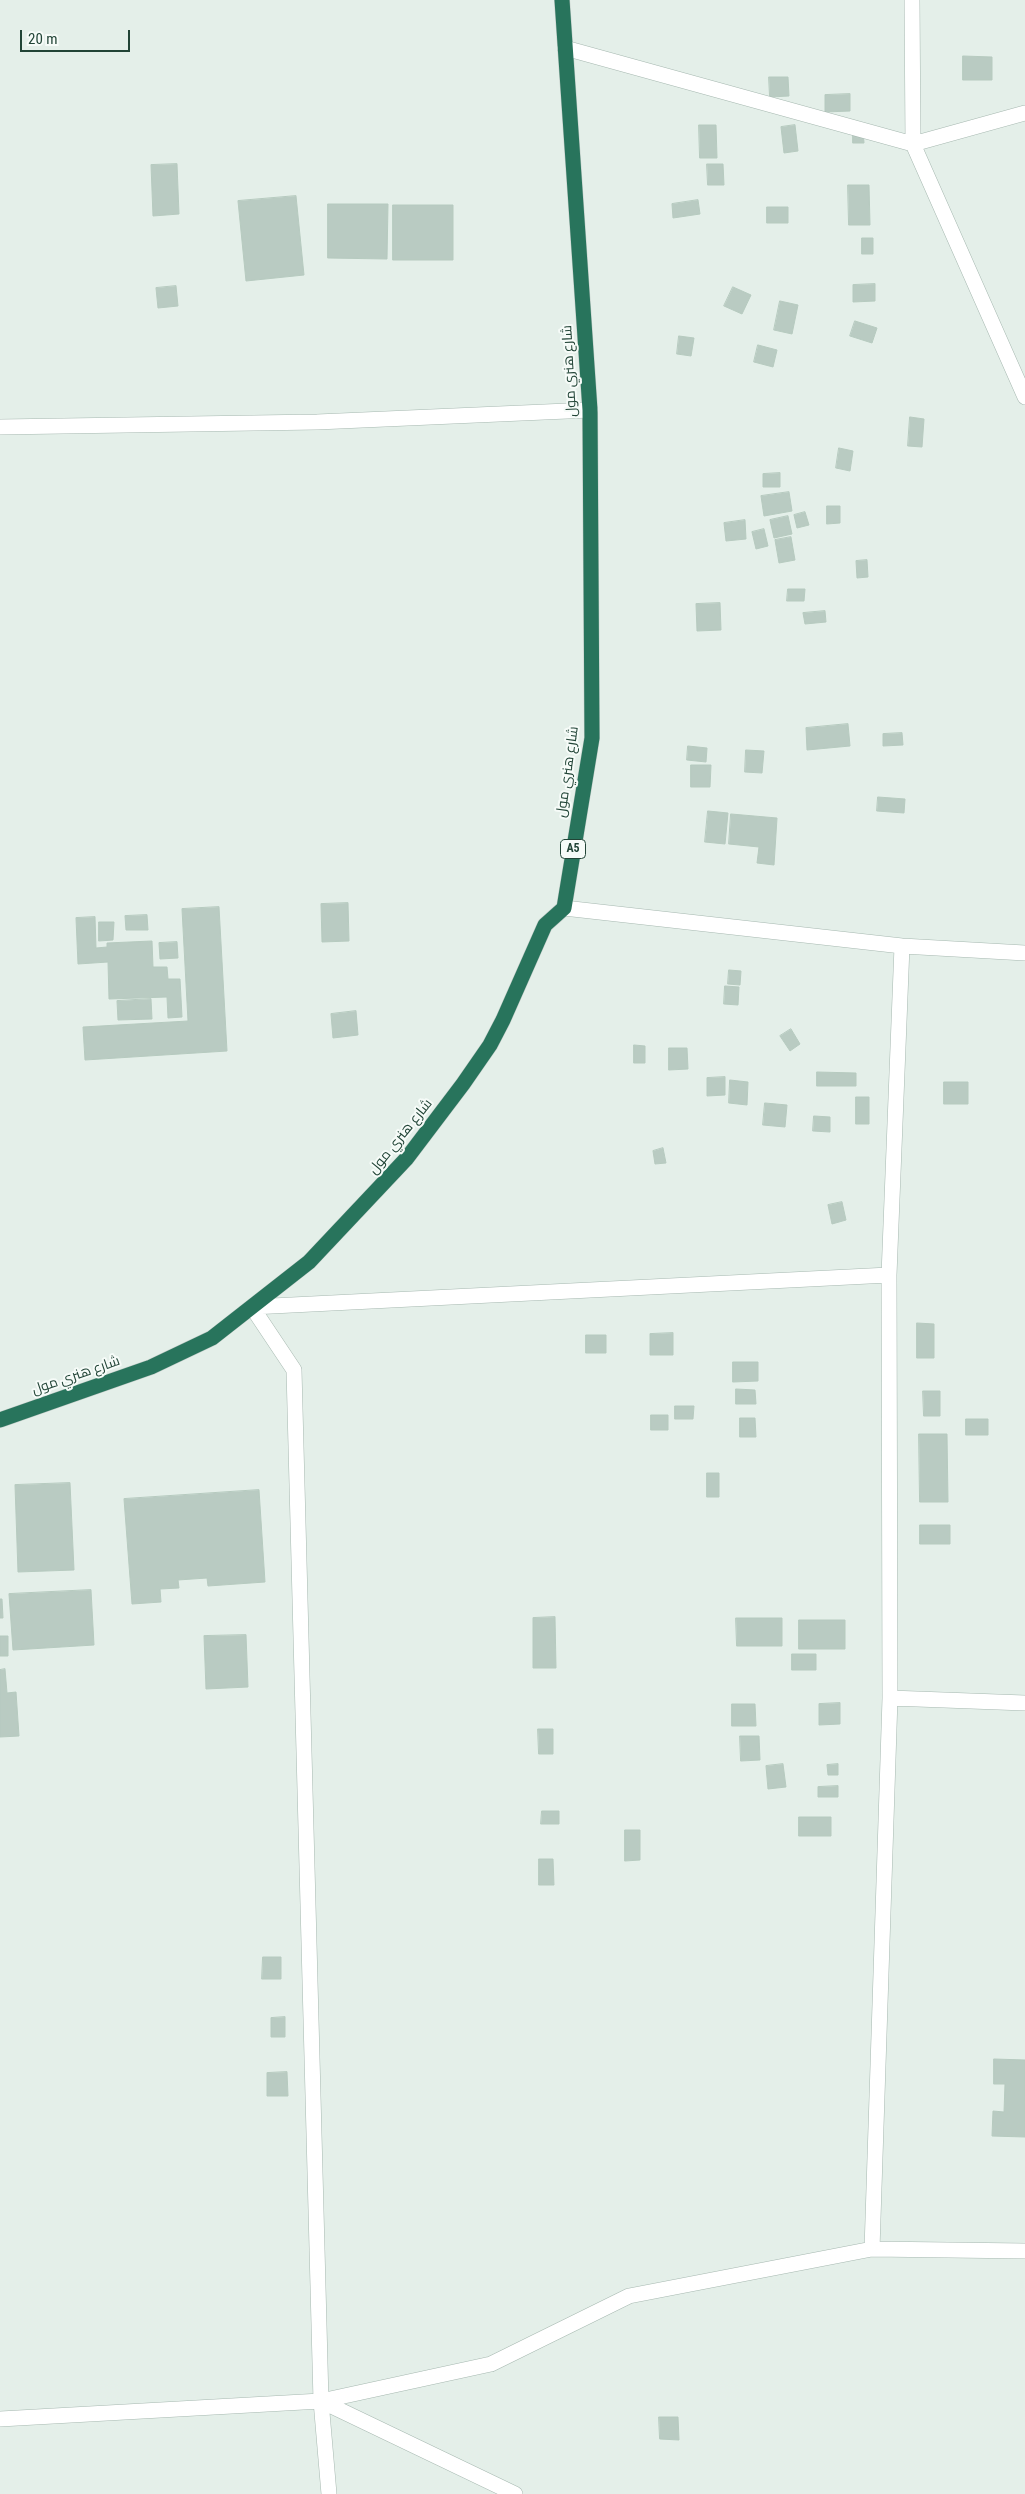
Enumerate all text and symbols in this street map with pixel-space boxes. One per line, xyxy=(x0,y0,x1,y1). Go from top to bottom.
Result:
scale bar xyxy=(22,20,132,52)
text: 20 m xyxy=(28,30,58,48)
street label: شارع هنري مول xyxy=(559,325,581,417)
street label: شارع هنري مول xyxy=(553,725,583,819)
road number: A5 xyxy=(560,840,586,859)
street label: شارع هنري مول xyxy=(366,1096,436,1178)
street label: شارع هنري مول xyxy=(30,1353,122,1399)

